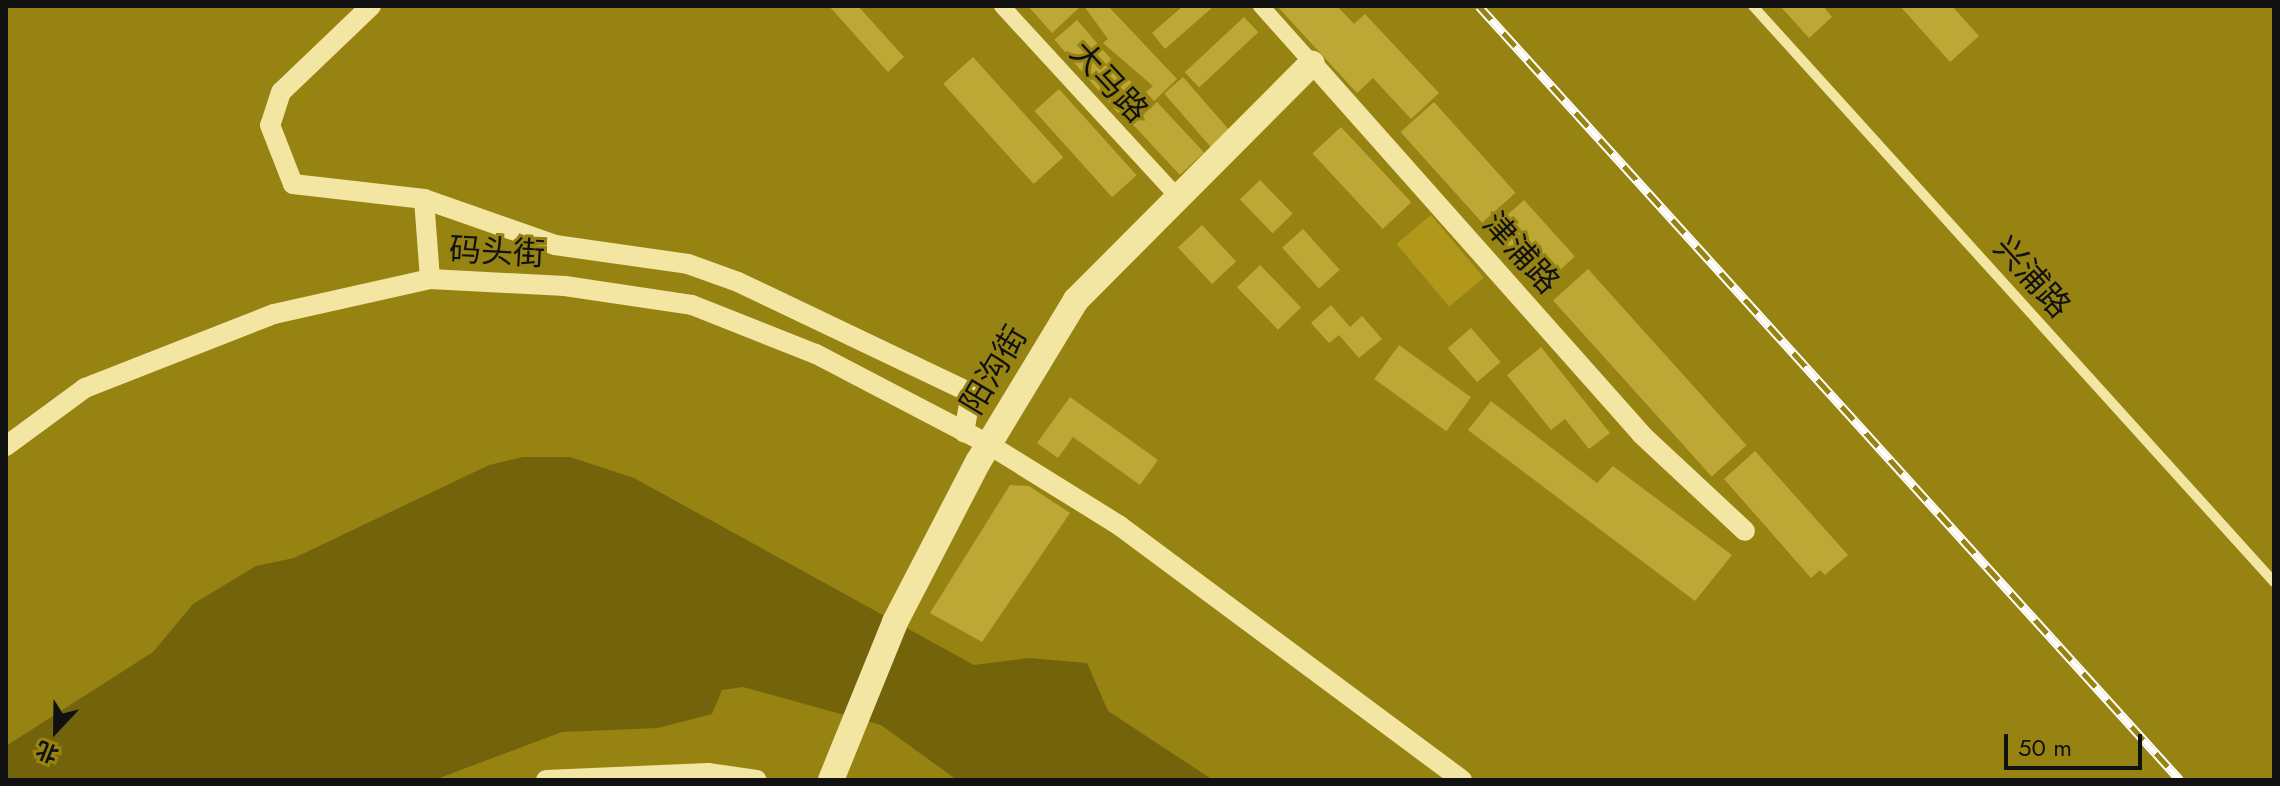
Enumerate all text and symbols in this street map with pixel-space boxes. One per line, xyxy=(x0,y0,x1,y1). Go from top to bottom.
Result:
street label: 大马路 xyxy=(1062,34,1156,130)
street label: 津浦路 xyxy=(1475,204,1567,302)
street label: 兴浦路 xyxy=(1986,228,2078,326)
street label: 码头街 xyxy=(448,230,546,274)
street label: 阳沟街 xyxy=(953,319,1035,421)
north arrow xyxy=(16,690,96,770)
scale bar xyxy=(2008,718,2146,768)
text: 50 m xyxy=(2018,730,2072,765)
text: 北 xyxy=(31,733,63,771)

